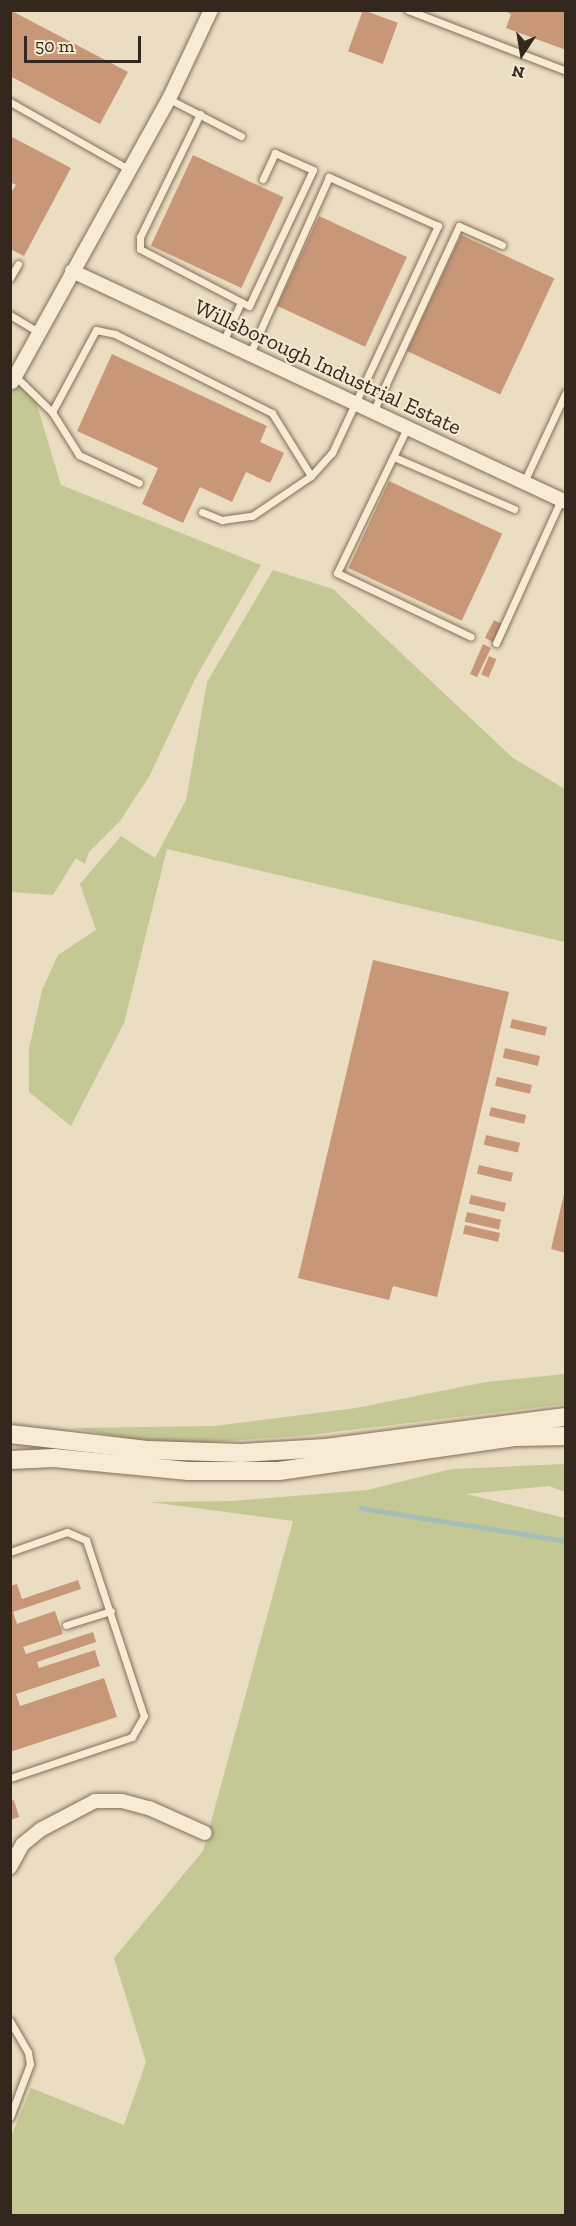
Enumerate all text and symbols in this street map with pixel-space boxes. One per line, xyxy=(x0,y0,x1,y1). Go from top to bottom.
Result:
scale bar xyxy=(27,24,144,62)
north arrow xyxy=(492,24,552,84)
text: 50 m xyxy=(35,35,74,57)
text: N xyxy=(510,62,526,83)
street label: Willsborough Industrial Estate xyxy=(190,293,466,441)

